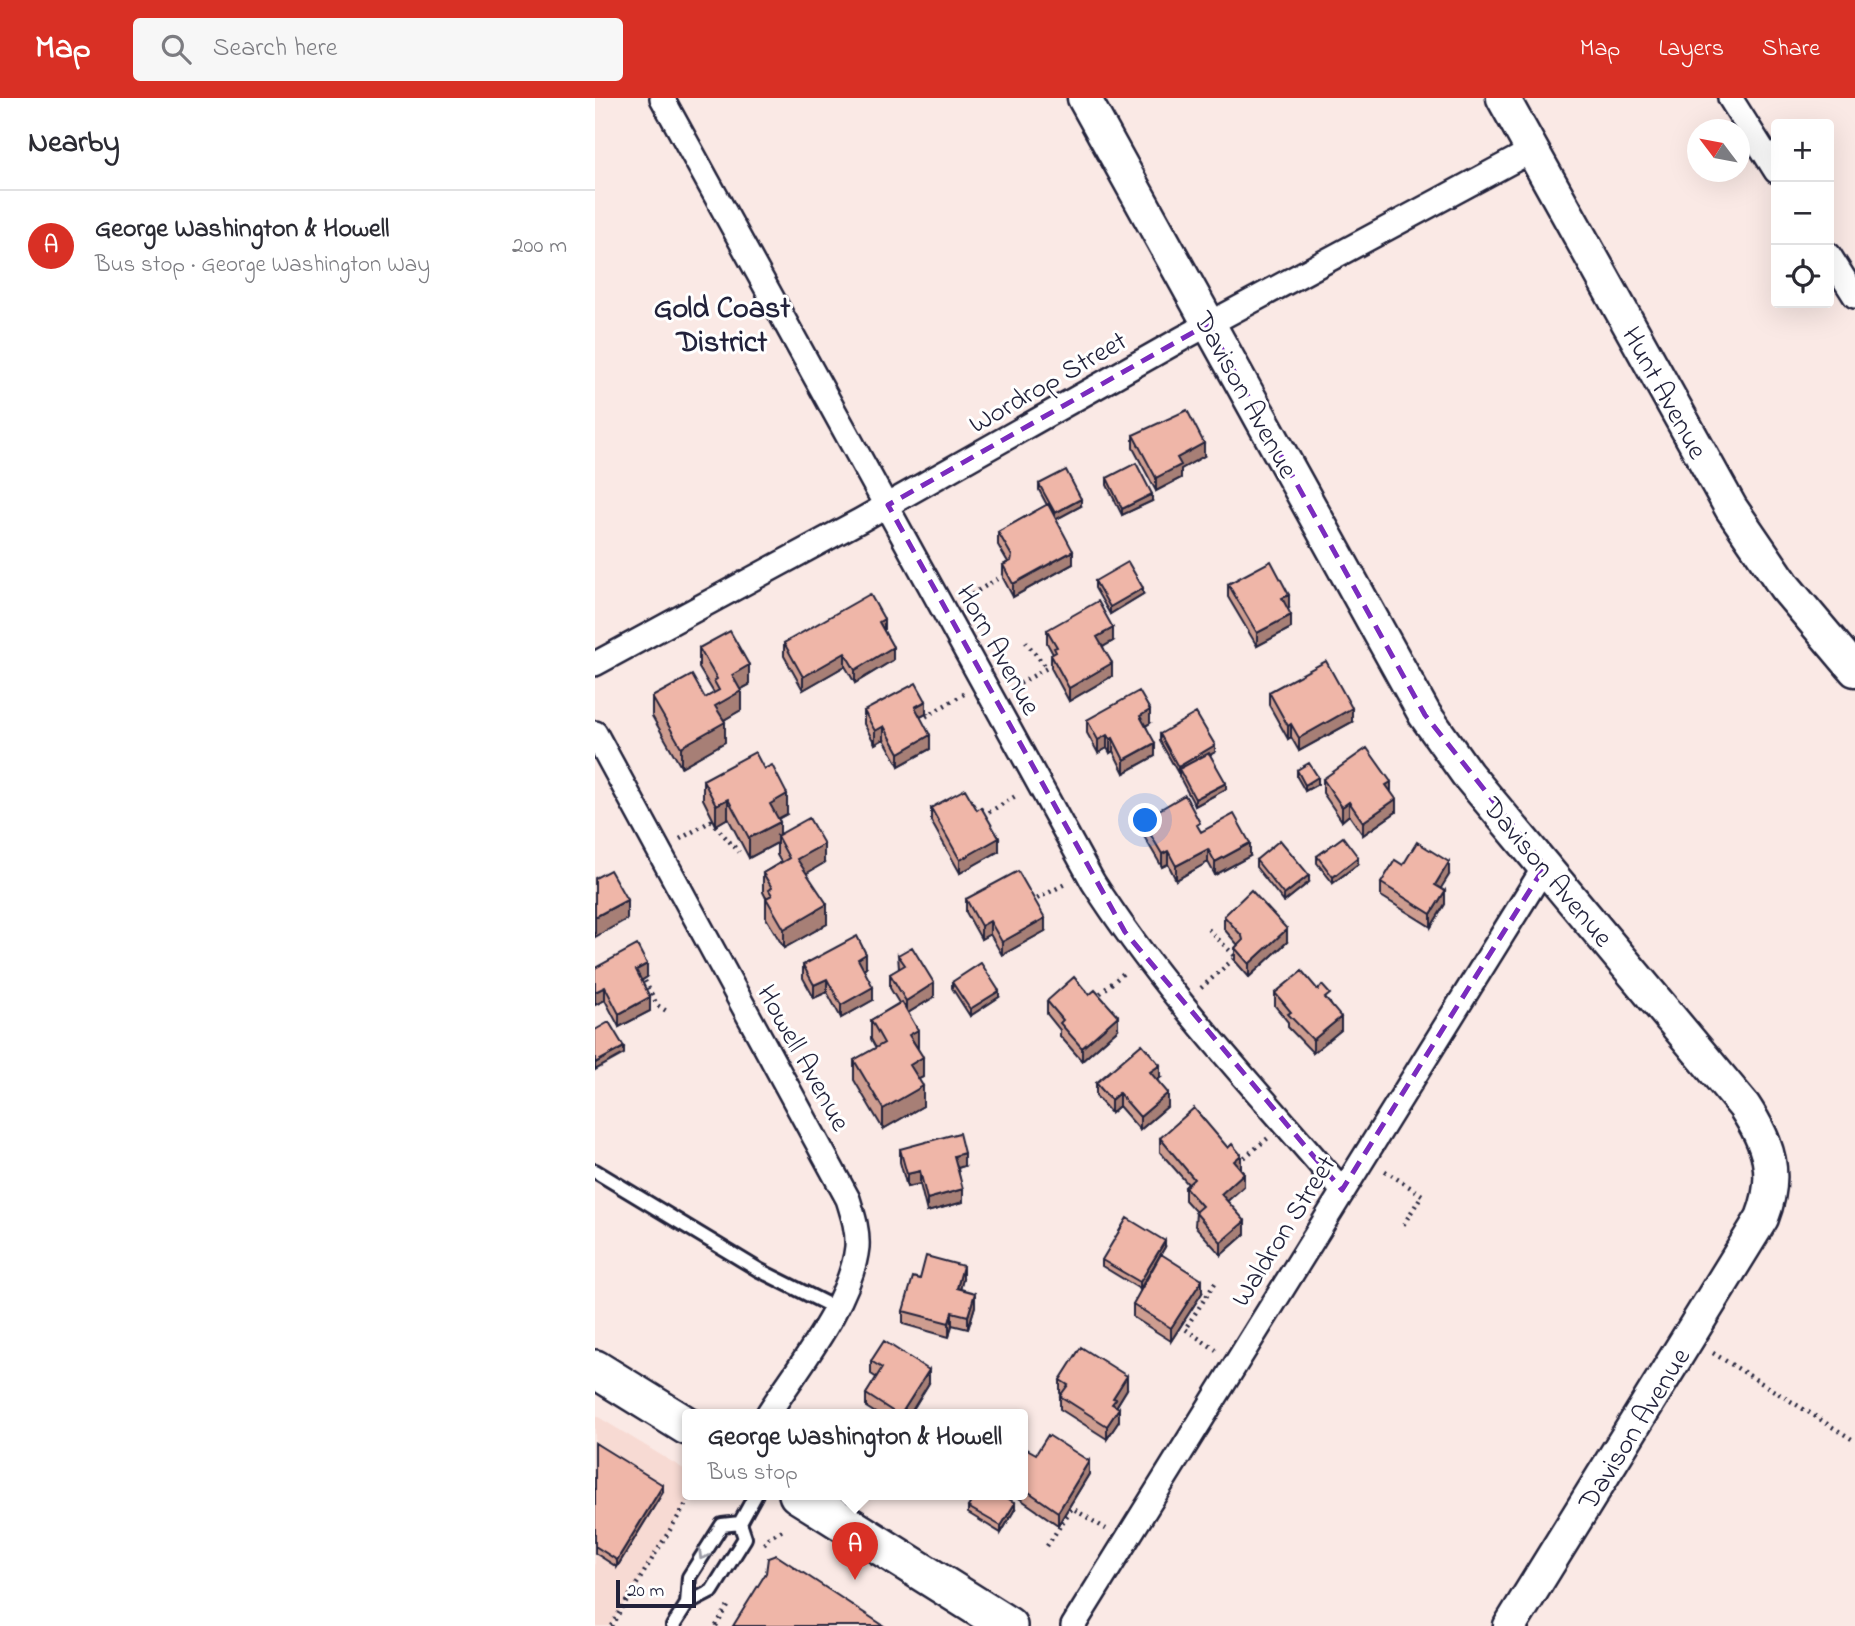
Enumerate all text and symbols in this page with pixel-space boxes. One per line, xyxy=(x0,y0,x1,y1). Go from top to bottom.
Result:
search box xyxy=(133,18,623,81)
text: Map xyxy=(35,25,91,73)
icon: search xyxy=(157,30,195,68)
text: Search here xyxy=(213,30,337,68)
text: Map xyxy=(1580,32,1620,67)
text: Layers xyxy=(1658,32,1724,67)
text: Share xyxy=(1762,32,1820,67)
north arrow xyxy=(1687,119,1750,182)
map controls xyxy=(1771,119,1834,308)
button: + xyxy=(1771,119,1834,182)
text: Nearby xyxy=(28,122,120,166)
button: − xyxy=(1771,182,1834,245)
text: George Washington & Howell xyxy=(95,211,389,249)
text: A xyxy=(44,230,58,263)
text: 200 m xyxy=(512,230,567,263)
button: locate xyxy=(1771,245,1834,308)
text: Bus stop · George Washington Way xyxy=(95,249,430,282)
district label: Gold Coast District xyxy=(654,288,791,366)
street label: Davison Avenue xyxy=(1181,304,1307,487)
street label: Hunt Avenue xyxy=(1610,320,1717,468)
street label: Wordrop Street xyxy=(962,322,1136,446)
street label: Horn Avenue xyxy=(944,578,1050,724)
street label: Davison Avenue xyxy=(1471,789,1622,958)
your location xyxy=(1128,803,1162,837)
street label: Howell Avenue xyxy=(745,978,859,1140)
street label: Waldron Street xyxy=(1222,1148,1348,1316)
street label: Davison Avenue xyxy=(1569,1340,1703,1520)
popup xyxy=(682,1409,1028,1500)
text: George Washington & Howell xyxy=(708,1419,1002,1457)
text: Bus stop xyxy=(708,1457,798,1490)
pin: A xyxy=(832,1522,878,1580)
one-way arrow xyxy=(699,1547,712,1560)
scale bar xyxy=(616,1577,697,1609)
text: 20 m xyxy=(627,1578,664,1605)

